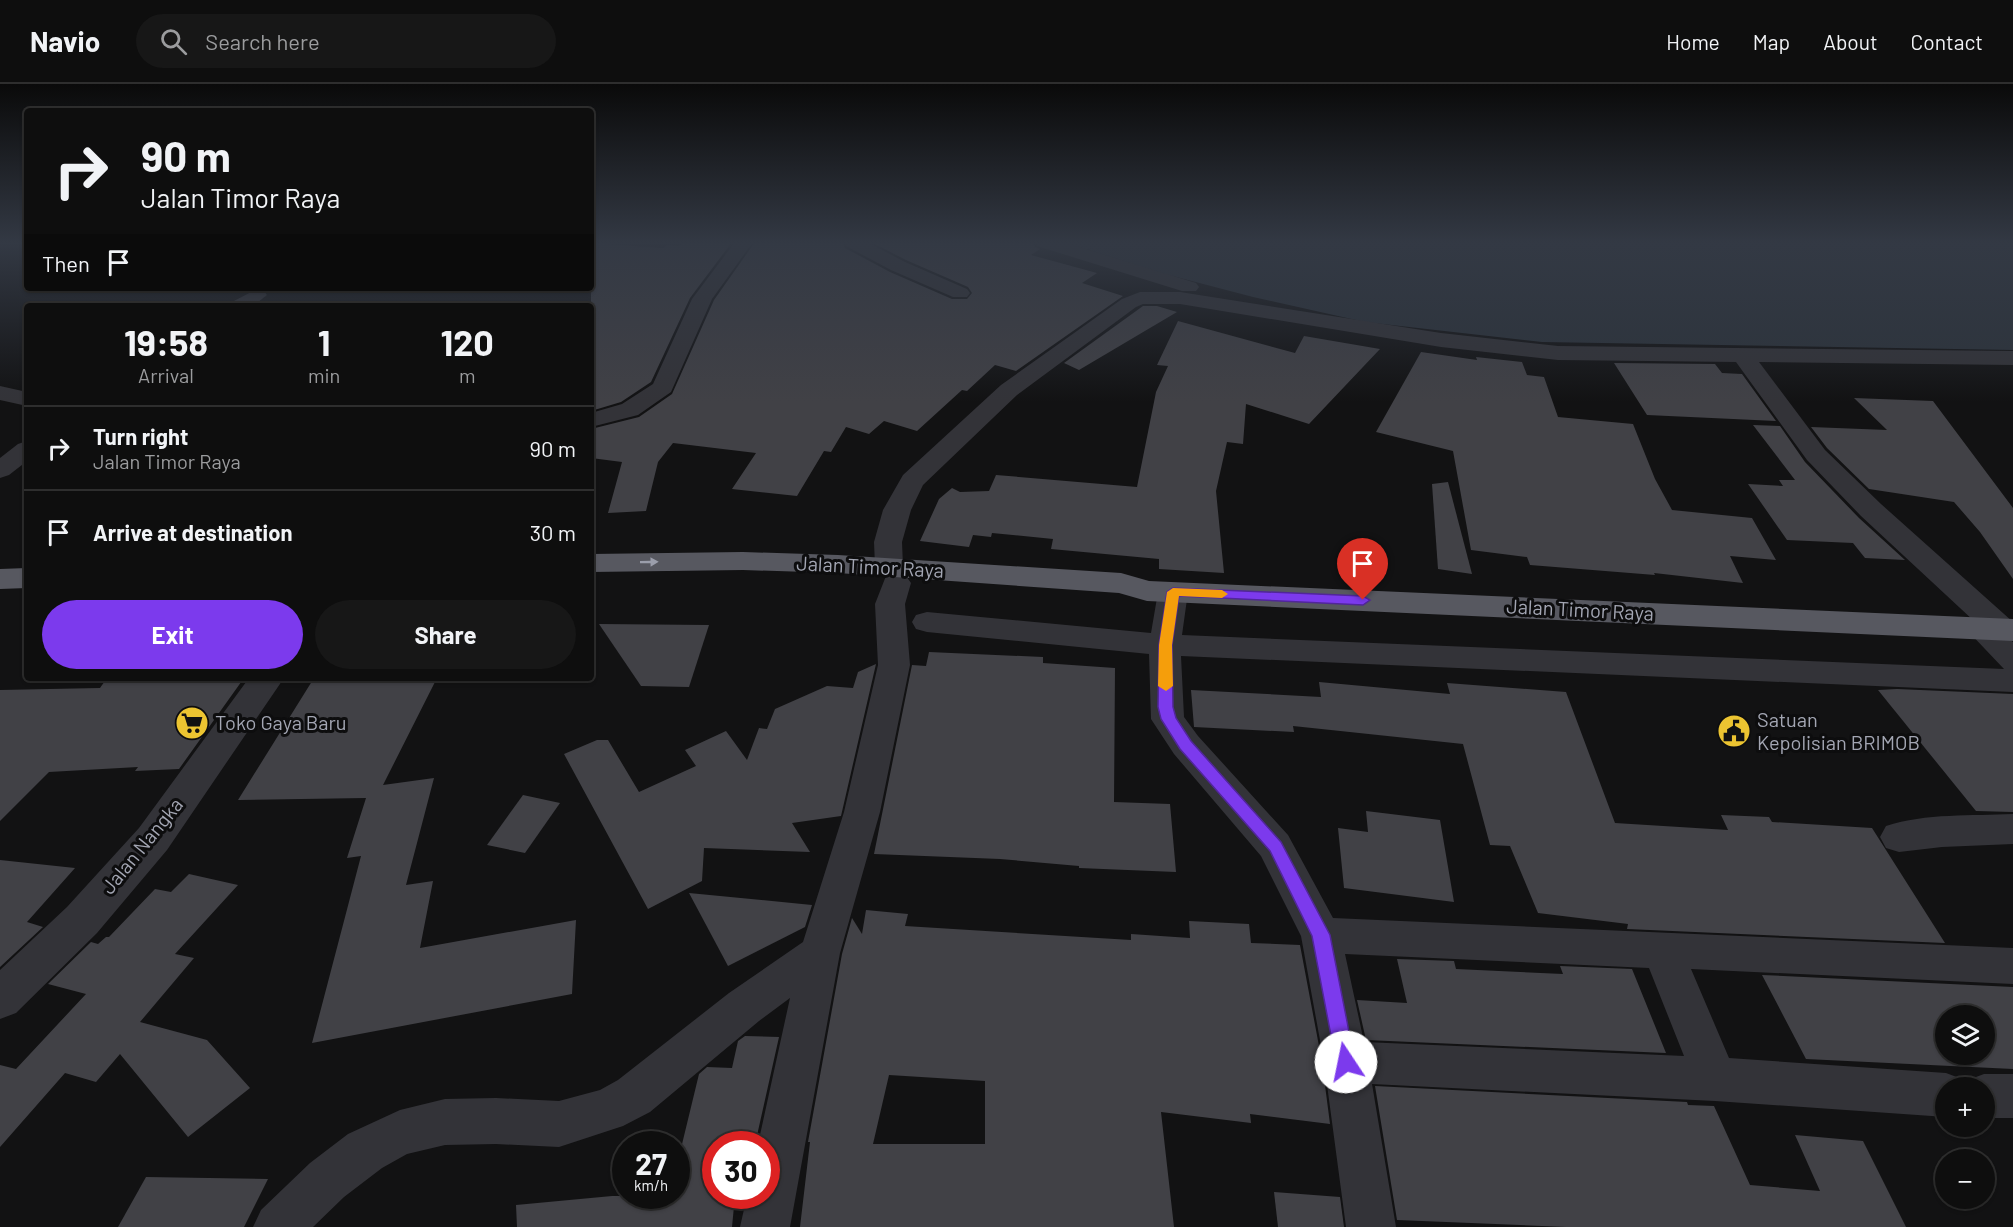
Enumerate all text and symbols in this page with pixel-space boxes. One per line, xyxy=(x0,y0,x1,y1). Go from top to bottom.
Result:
search box xyxy=(136,14,556,68)
text: Navio xyxy=(30,24,100,58)
icon: search xyxy=(157,25,190,58)
text: Search here xyxy=(205,28,320,54)
text: Home xyxy=(1666,29,1720,54)
text: Map xyxy=(1753,29,1790,54)
text: About xyxy=(1823,29,1878,54)
text: Contact xyxy=(1911,29,1983,54)
text: 90 m xyxy=(141,130,231,180)
icon: right xyxy=(42,132,120,210)
text: Jalan Timor Raya xyxy=(141,181,340,213)
icon: arrive xyxy=(102,246,135,279)
text: Then xyxy=(42,250,90,276)
text: 19:58 xyxy=(124,320,208,363)
text: 1 xyxy=(318,320,331,363)
text: 120 xyxy=(440,320,494,363)
text: Arrival xyxy=(138,363,194,387)
text: min xyxy=(308,363,340,387)
text: m xyxy=(459,363,475,387)
text: Turn right xyxy=(93,423,188,449)
icon: right xyxy=(42,432,75,465)
text: 90 m xyxy=(530,435,576,461)
text: Jalan Timor Raya xyxy=(93,449,241,473)
icon: arrive xyxy=(42,516,75,549)
text: Arrive at destination xyxy=(93,519,292,545)
text: 30 m xyxy=(530,519,576,545)
pin xyxy=(1337,538,1388,600)
icon: arrive xyxy=(1346,547,1379,580)
street label: Jalan Timor Raya xyxy=(796,550,944,582)
one-way arrow xyxy=(640,557,659,567)
street label: Jalan Timor Raya xyxy=(1506,593,1654,625)
button: Exit xyxy=(42,600,303,669)
button: Share xyxy=(315,600,576,669)
supermarket icon: Toko Gaya Baru xyxy=(174,705,210,741)
place label: Satuan Kepolisian BRIMOB xyxy=(1757,707,1920,754)
place label: Toko Gaya Baru xyxy=(215,710,347,734)
public building icon: Satuan Kepolisian BRIMOB xyxy=(1716,713,1752,749)
street label: Jalan Nangka xyxy=(95,792,187,898)
map controls xyxy=(1935,1005,1995,1209)
button: layers xyxy=(1935,1005,1995,1065)
position arrow xyxy=(1314,1030,1378,1094)
button: + xyxy=(1935,1077,1995,1137)
speed limit sign: 30 xyxy=(702,1131,780,1209)
text: 27 xyxy=(635,1145,667,1181)
button: − xyxy=(1935,1149,1995,1209)
text: km/h xyxy=(634,1176,668,1194)

